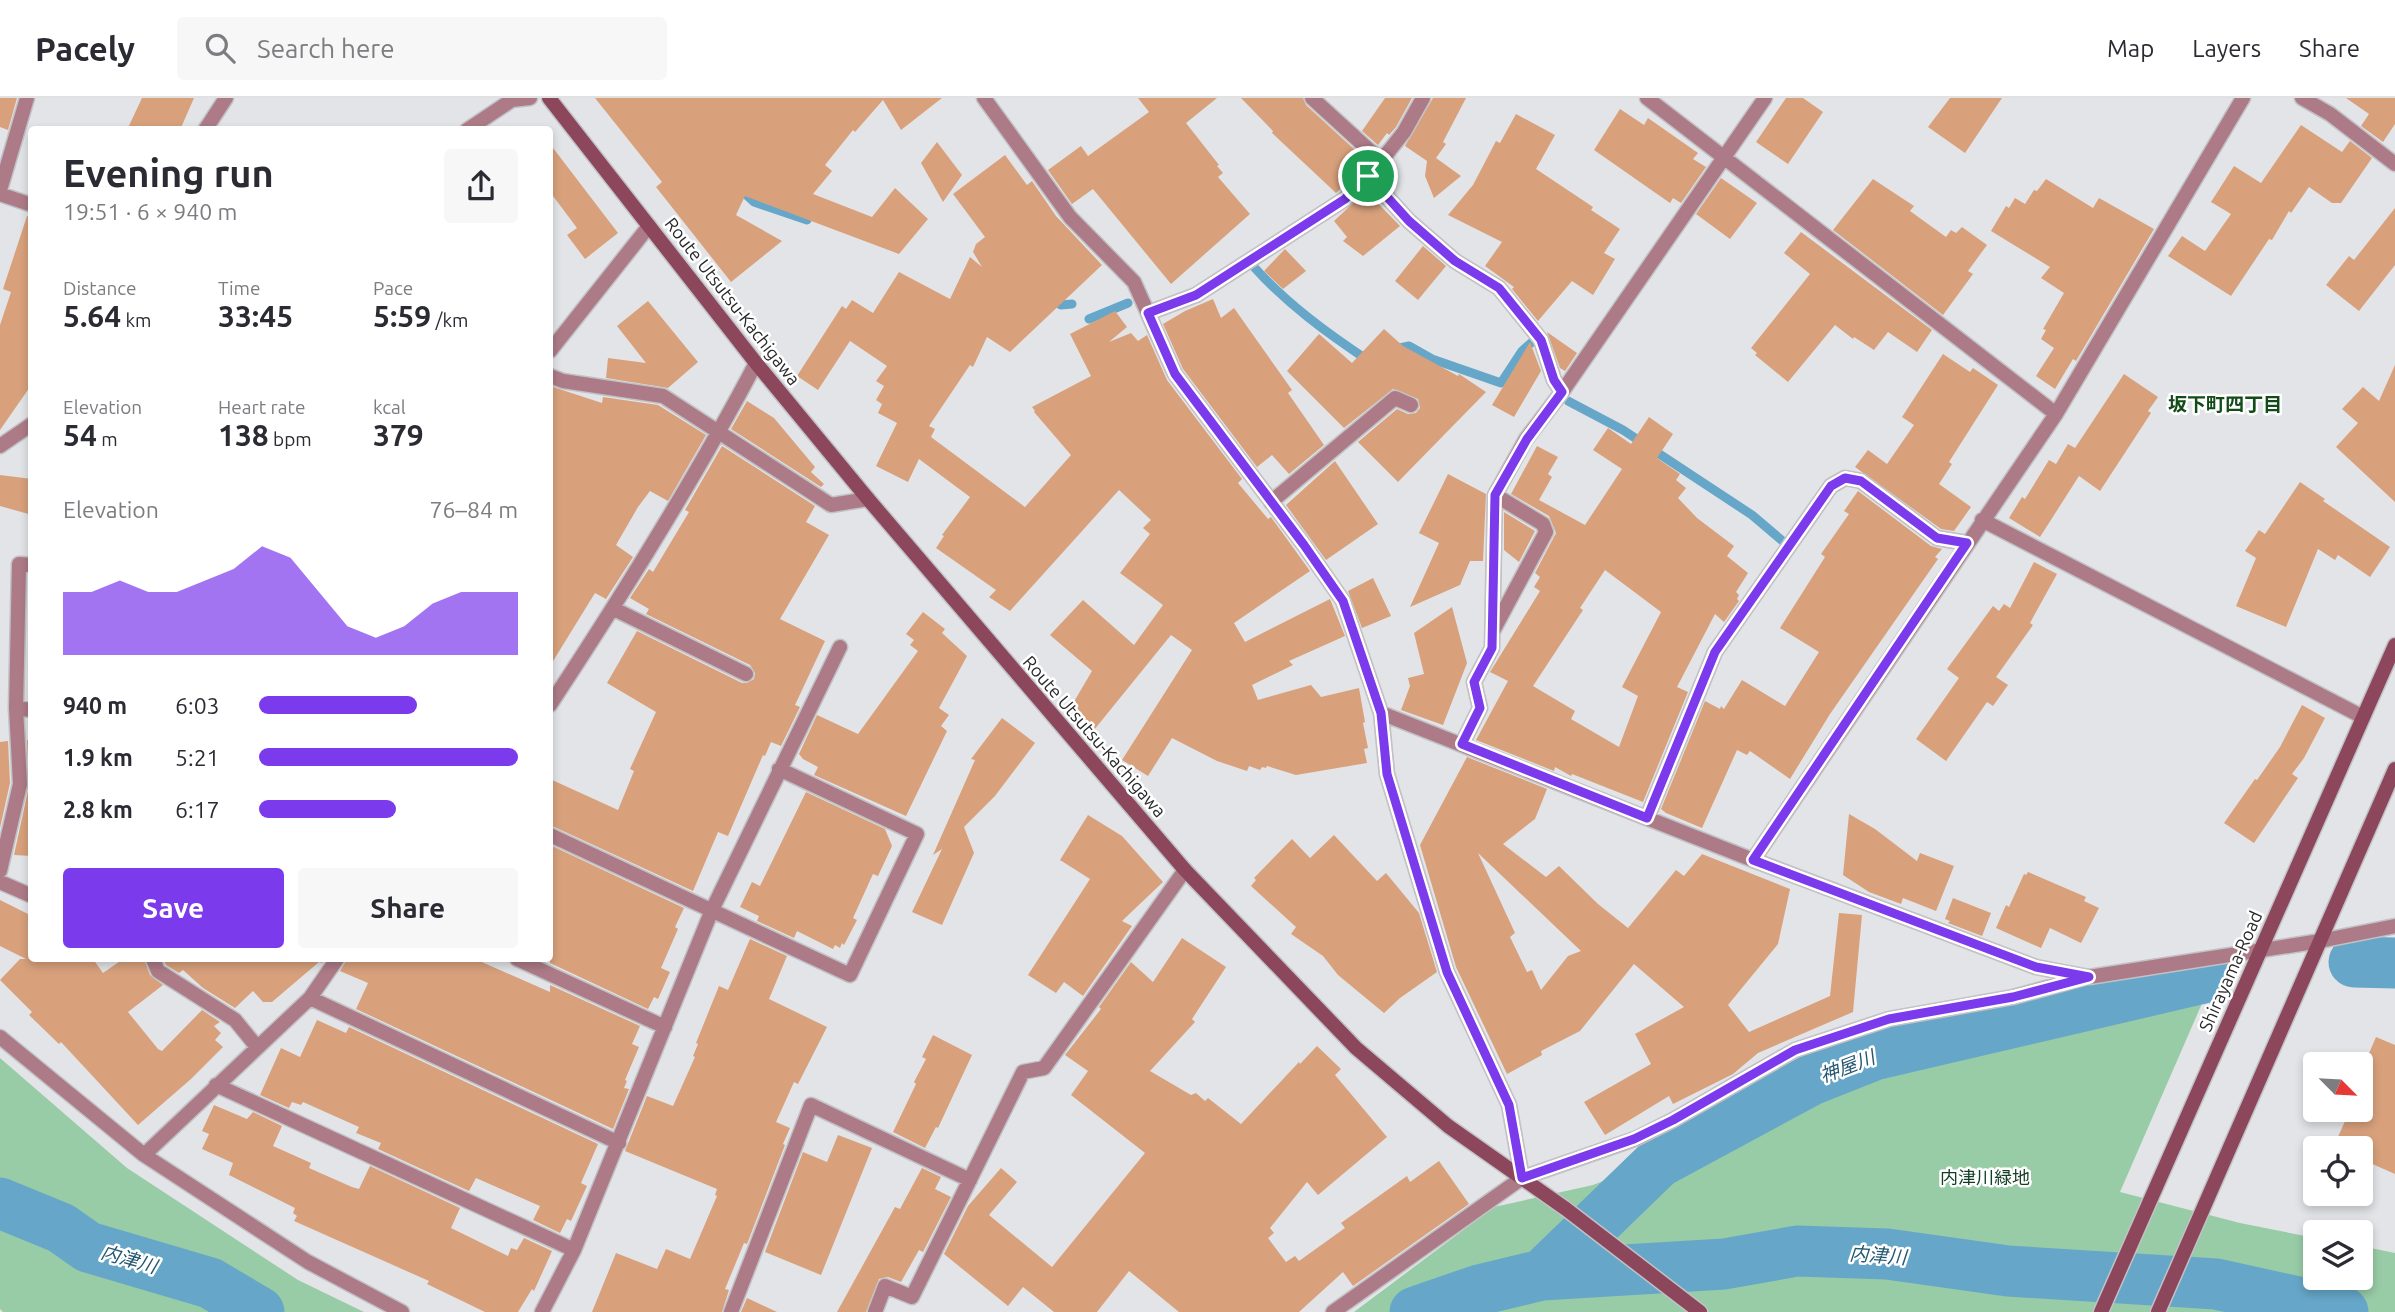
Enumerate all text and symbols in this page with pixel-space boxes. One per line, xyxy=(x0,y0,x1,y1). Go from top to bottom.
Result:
search box xyxy=(177,17,667,80)
icon: search xyxy=(201,29,239,67)
text: Pacely xyxy=(35,30,135,67)
text: Search here xyxy=(257,34,395,63)
text: Map xyxy=(2107,35,2154,62)
text: Layers xyxy=(2192,35,2261,62)
text: Share xyxy=(2299,35,2360,62)
pin xyxy=(1338,146,1398,206)
button: share xyxy=(444,149,518,223)
text: Evening run xyxy=(63,152,274,194)
icon: arrive xyxy=(1349,157,1387,195)
text: 19:51 · 6 × 940 m xyxy=(63,199,237,224)
street label: Route Utsutsu-Kachigawa xyxy=(661,213,805,389)
text: Distance xyxy=(63,277,137,299)
text: Time xyxy=(218,277,260,299)
text: Pace xyxy=(373,277,413,299)
text: 5.64 xyxy=(63,299,121,333)
text: 33:45 xyxy=(218,299,293,333)
text: 5:59 xyxy=(373,299,431,333)
text: km xyxy=(121,309,151,331)
text: /km xyxy=(431,309,469,331)
district label: 坂下町四丁目 xyxy=(2168,393,2282,415)
text: Elevation xyxy=(63,396,142,418)
text: Heart rate xyxy=(218,396,305,418)
text: kcal xyxy=(373,396,406,418)
text: 54 xyxy=(63,418,97,452)
text: 138 xyxy=(218,418,269,452)
text: 379 xyxy=(373,418,424,452)
text: m xyxy=(97,428,118,450)
text: bpm xyxy=(269,428,312,450)
text: Elevation xyxy=(63,497,159,522)
text: 76–84 m xyxy=(430,497,518,522)
street label: Route Utsutsu-Kachigawa xyxy=(1020,651,1170,821)
text: 940 m xyxy=(63,693,127,718)
text: 6:03 xyxy=(175,693,220,718)
text: 1.9 km xyxy=(63,745,133,770)
text: 5:21 xyxy=(175,745,220,770)
text: 2.8 km xyxy=(63,797,133,822)
text: 6:17 xyxy=(175,797,220,822)
button: Save xyxy=(63,868,284,948)
button: Share xyxy=(298,868,518,948)
street label: Shirayama-Road xyxy=(2195,908,2265,1034)
water label: 神屋川 xyxy=(1816,1045,1879,1086)
north arrow xyxy=(2303,1052,2373,1122)
map controls xyxy=(2303,1052,2373,1290)
button: locate xyxy=(2303,1136,2373,1206)
park label: 内津川緑地 xyxy=(1940,1167,2030,1187)
button: layers xyxy=(2303,1220,2373,1290)
water label: 内津川 xyxy=(99,1241,161,1278)
water label: 内津川 xyxy=(1849,1242,1909,1268)

